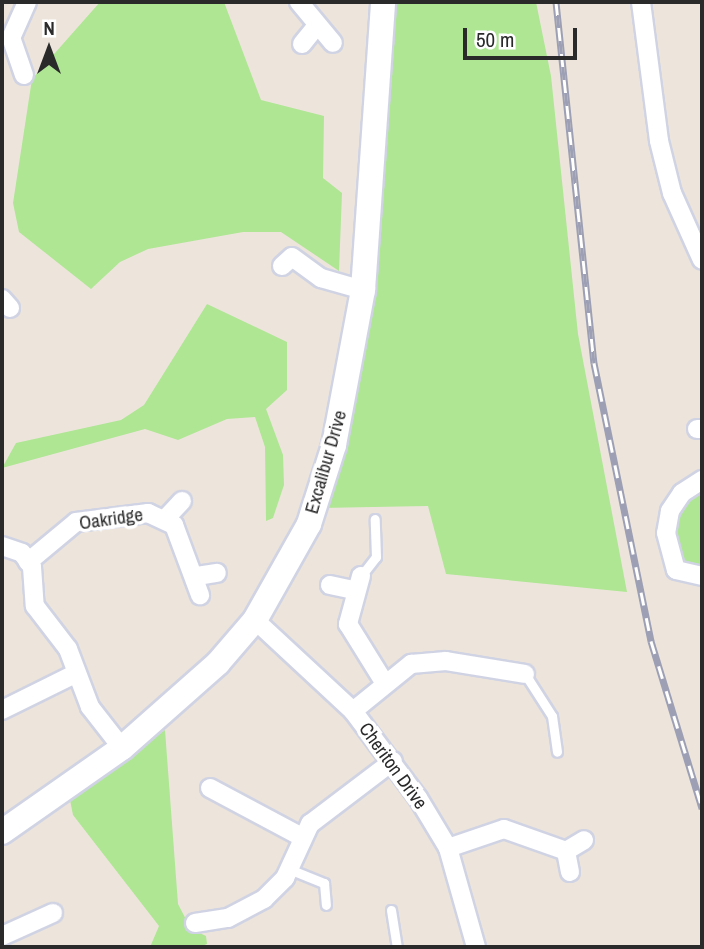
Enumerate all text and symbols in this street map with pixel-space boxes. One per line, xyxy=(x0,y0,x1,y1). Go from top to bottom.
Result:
north arrow xyxy=(14,14,84,84)
scale bar xyxy=(466,14,580,58)
text: N xyxy=(43,15,55,41)
text: 50 m xyxy=(476,25,514,54)
street label: Excalibur Drive xyxy=(300,408,352,516)
street label: Oakridge xyxy=(78,503,144,535)
street label: Cheriton Drive xyxy=(354,718,432,814)

